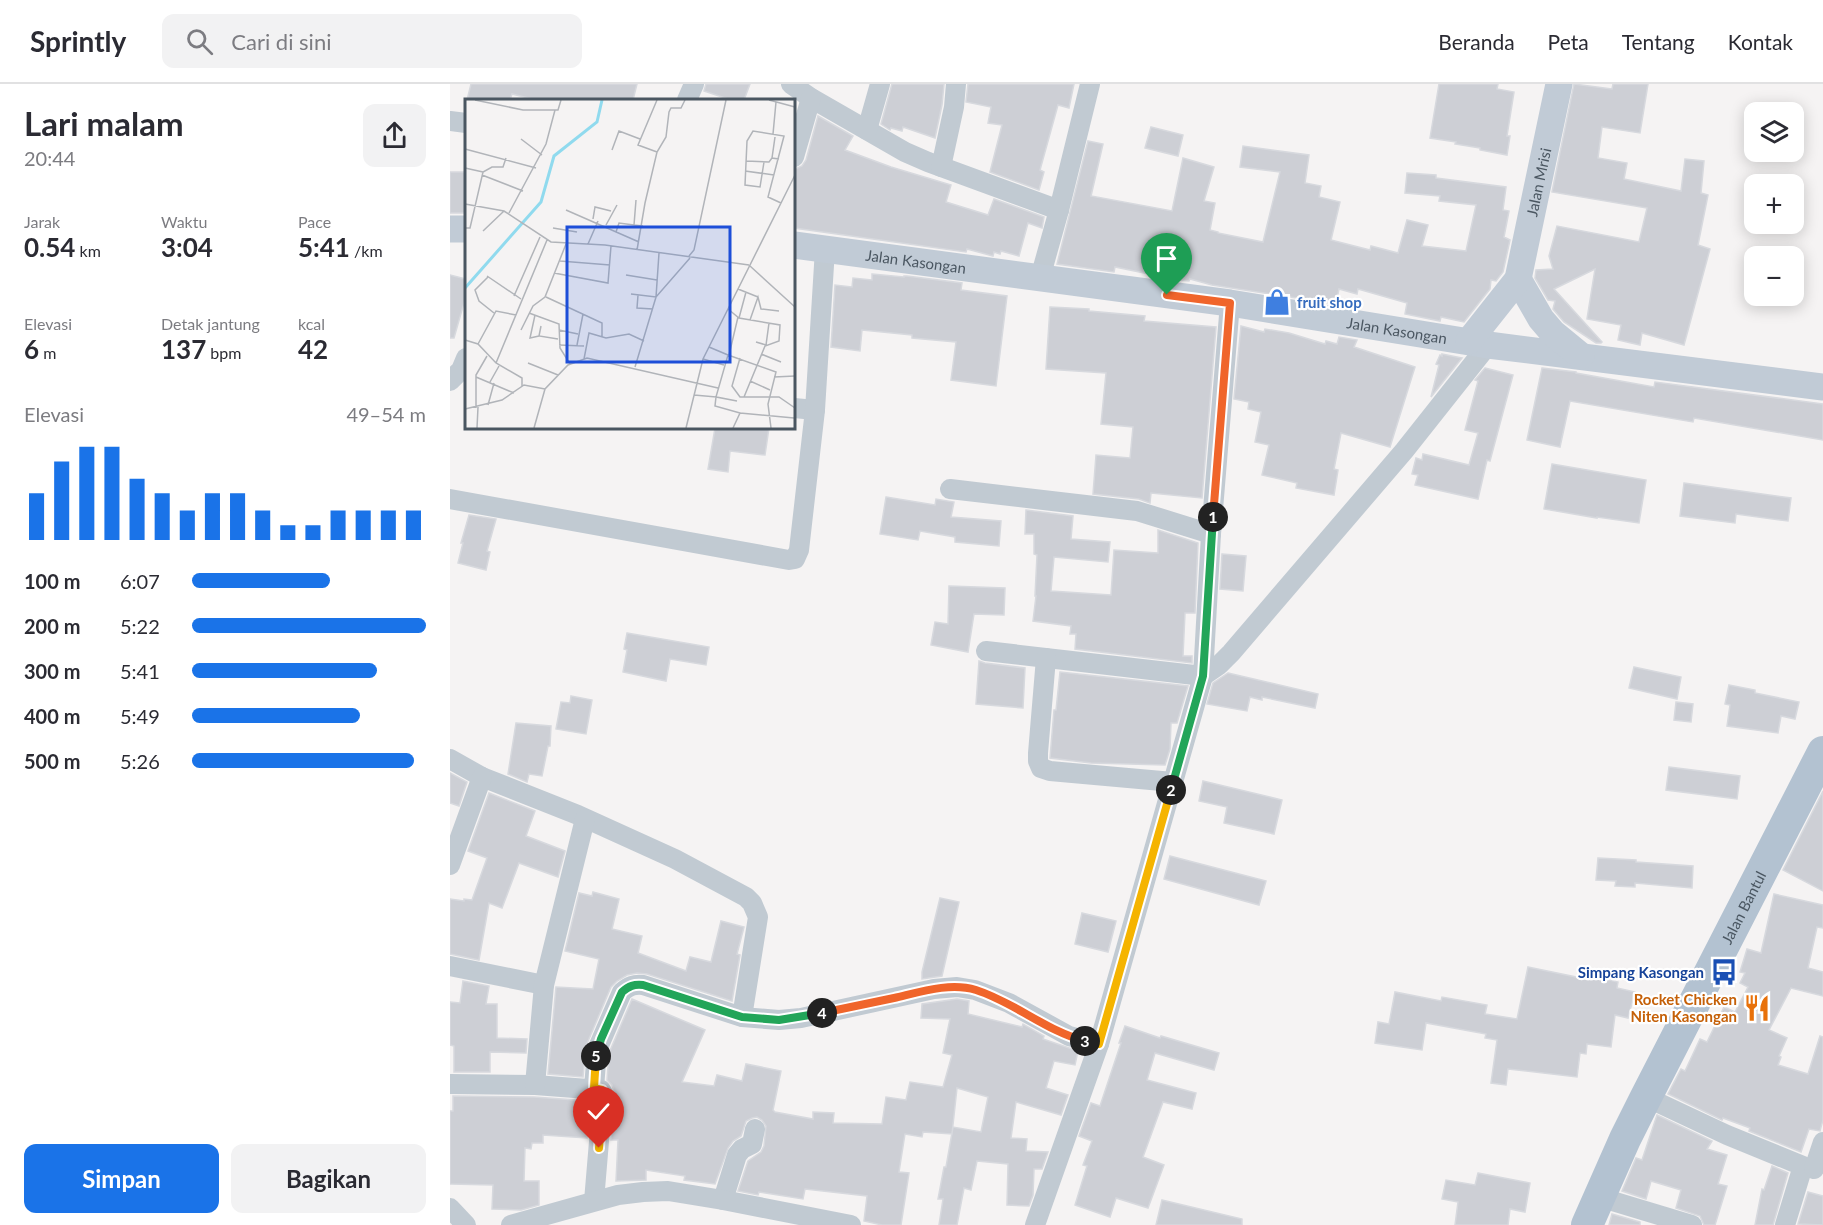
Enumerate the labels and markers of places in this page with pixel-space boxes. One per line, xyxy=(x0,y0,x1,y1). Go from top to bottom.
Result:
pin xyxy=(1141,233,1192,295)
shop icon: fruit shop xyxy=(1262,287,1292,317)
place label: fruit shop xyxy=(1297,293,1362,311)
pin: 1 xyxy=(1198,502,1228,532)
pin: 2 xyxy=(1156,775,1186,805)
bus stop icon: Simpang Kasongan xyxy=(1709,957,1739,987)
place label: Simpang Kasongan xyxy=(1578,963,1704,981)
place label: Rocket Chicken Niten Kasongan xyxy=(1631,990,1737,1025)
restaurant icon: Rocket Chicken Niten Kasongan xyxy=(1742,993,1772,1023)
pin: 4 xyxy=(807,998,837,1028)
pin: 3 xyxy=(1070,1026,1100,1056)
pin: 5 xyxy=(581,1041,611,1071)
pin xyxy=(573,1086,624,1148)

